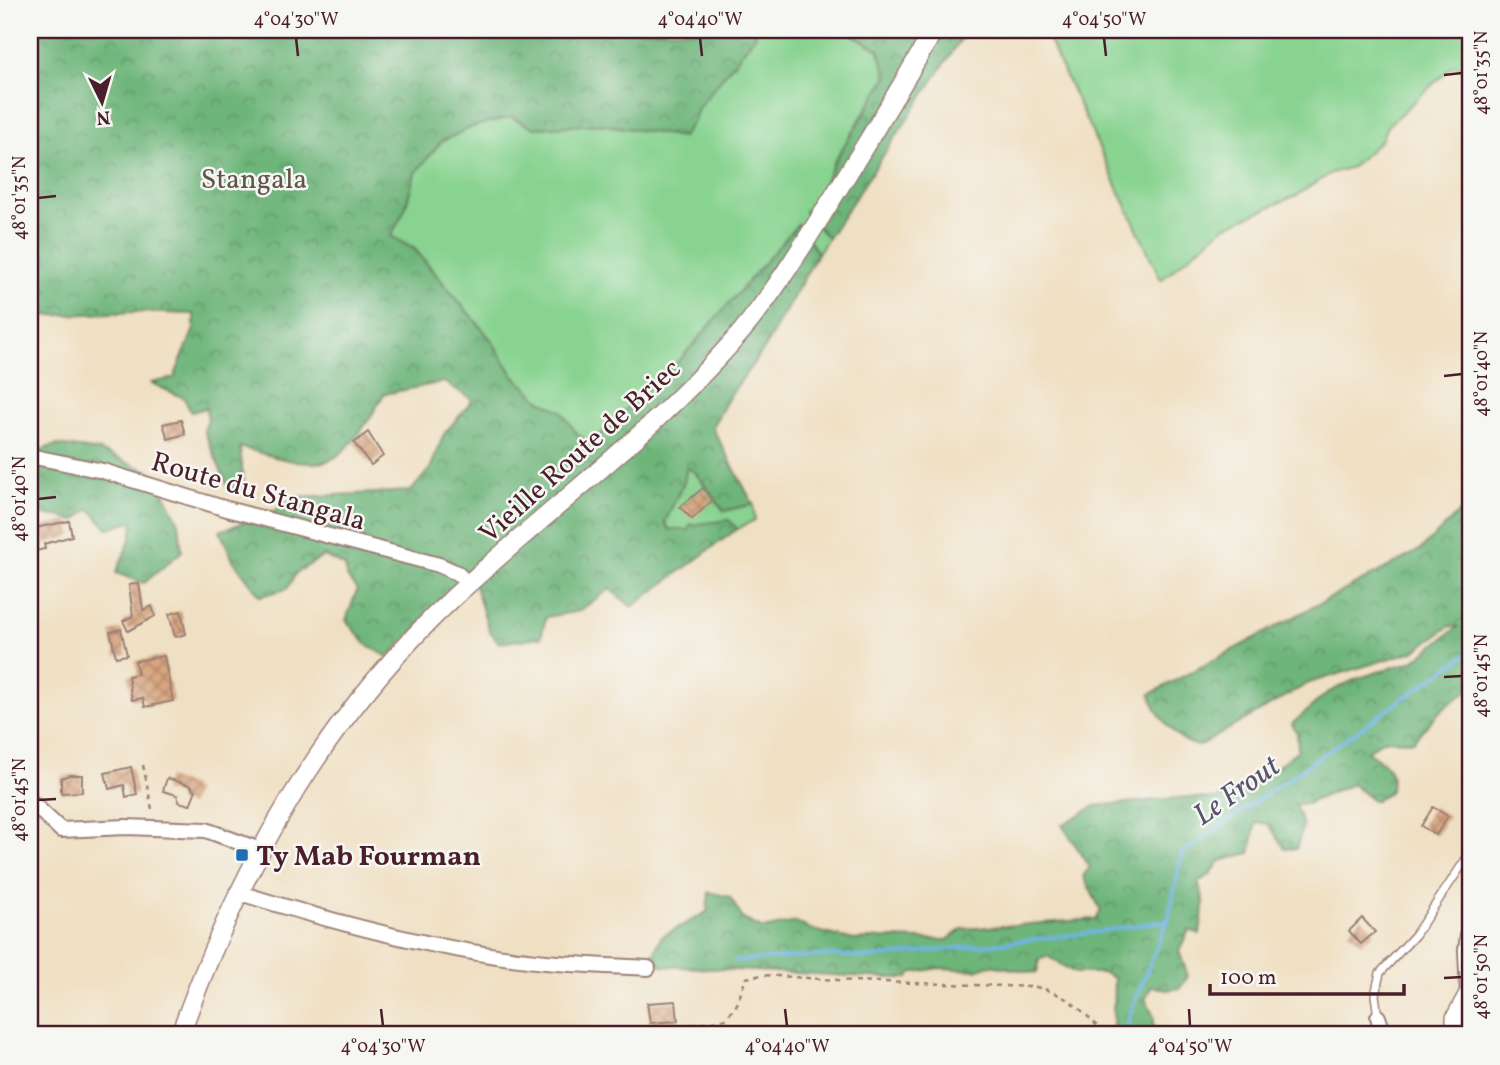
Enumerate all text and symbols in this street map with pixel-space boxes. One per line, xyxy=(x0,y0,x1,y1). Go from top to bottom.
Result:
text: 4°04'30"W xyxy=(253,8,339,33)
text: 4°04'40"W xyxy=(657,8,743,33)
text: 4°04'50"W xyxy=(1062,8,1146,33)
text: 48°01'35"N xyxy=(1470,31,1495,115)
north arrow xyxy=(66,66,136,136)
text: N xyxy=(95,103,111,131)
text: 48°01'35"N xyxy=(8,156,33,240)
park label: Stangala xyxy=(201,161,307,200)
text: 48°01'40"N xyxy=(1470,331,1495,417)
street label: Vieille Route de Briec xyxy=(471,351,690,553)
street label: Route du Stangala xyxy=(147,443,370,542)
text: 48°01'40"N xyxy=(8,456,33,542)
text: 48°01'45"N xyxy=(1470,634,1495,718)
water label: Le Frout xyxy=(1185,746,1290,837)
text: 48°01'45"N xyxy=(8,758,33,842)
place label: Ty Mab Fourman xyxy=(256,838,481,877)
marker: Ty Mab Fourman xyxy=(234,847,250,863)
text: 48°01'50"N xyxy=(1470,934,1495,1020)
scale bar xyxy=(1210,953,1404,997)
text: 100 m xyxy=(1220,964,1277,993)
text: 4°04'30"W xyxy=(340,1035,426,1060)
text: 4°04'40"W xyxy=(744,1035,830,1060)
text: 4°04'50"W xyxy=(1148,1035,1232,1060)

